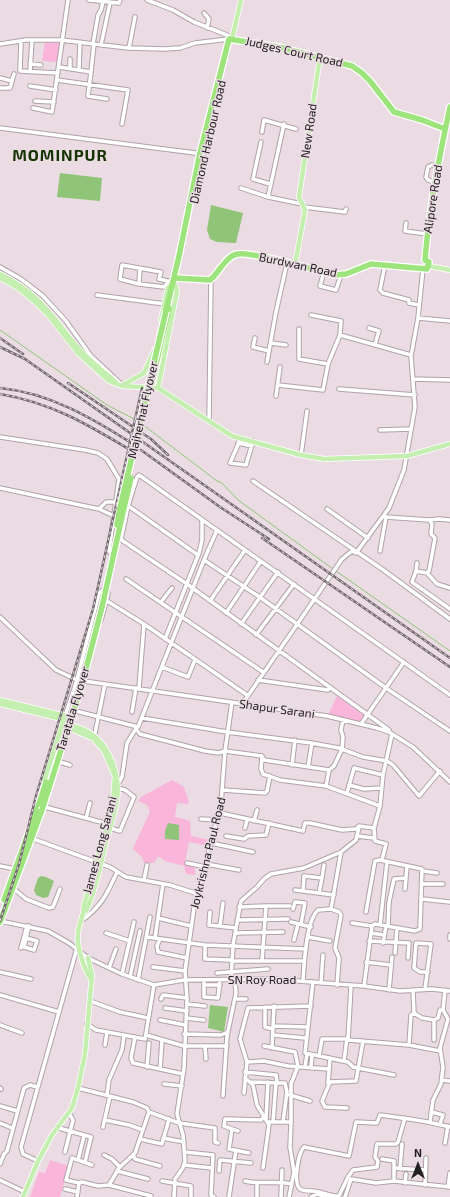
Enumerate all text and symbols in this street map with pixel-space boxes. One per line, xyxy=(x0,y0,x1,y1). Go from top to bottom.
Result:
street label: Judges Court Road xyxy=(244,34,344,70)
street label: Diamond Harbour Road xyxy=(187,79,229,205)
street label: New Road xyxy=(298,103,320,159)
district label: MOMINPUR xyxy=(12,146,108,166)
street label: Alipore Road xyxy=(420,164,446,234)
street label: Burdwan Road xyxy=(258,250,338,280)
street label: Majherhat Flyover xyxy=(125,360,161,460)
street label: Taratala Flyover xyxy=(53,665,93,753)
street label: Shapur Sarani xyxy=(238,697,316,721)
street label: James Long Sarani xyxy=(80,795,120,895)
street label: Joykrishna Paul Road xyxy=(187,796,229,910)
street label: SN Roy Road xyxy=(228,973,296,987)
north arrow xyxy=(398,1145,438,1185)
text: N xyxy=(414,1146,422,1159)

